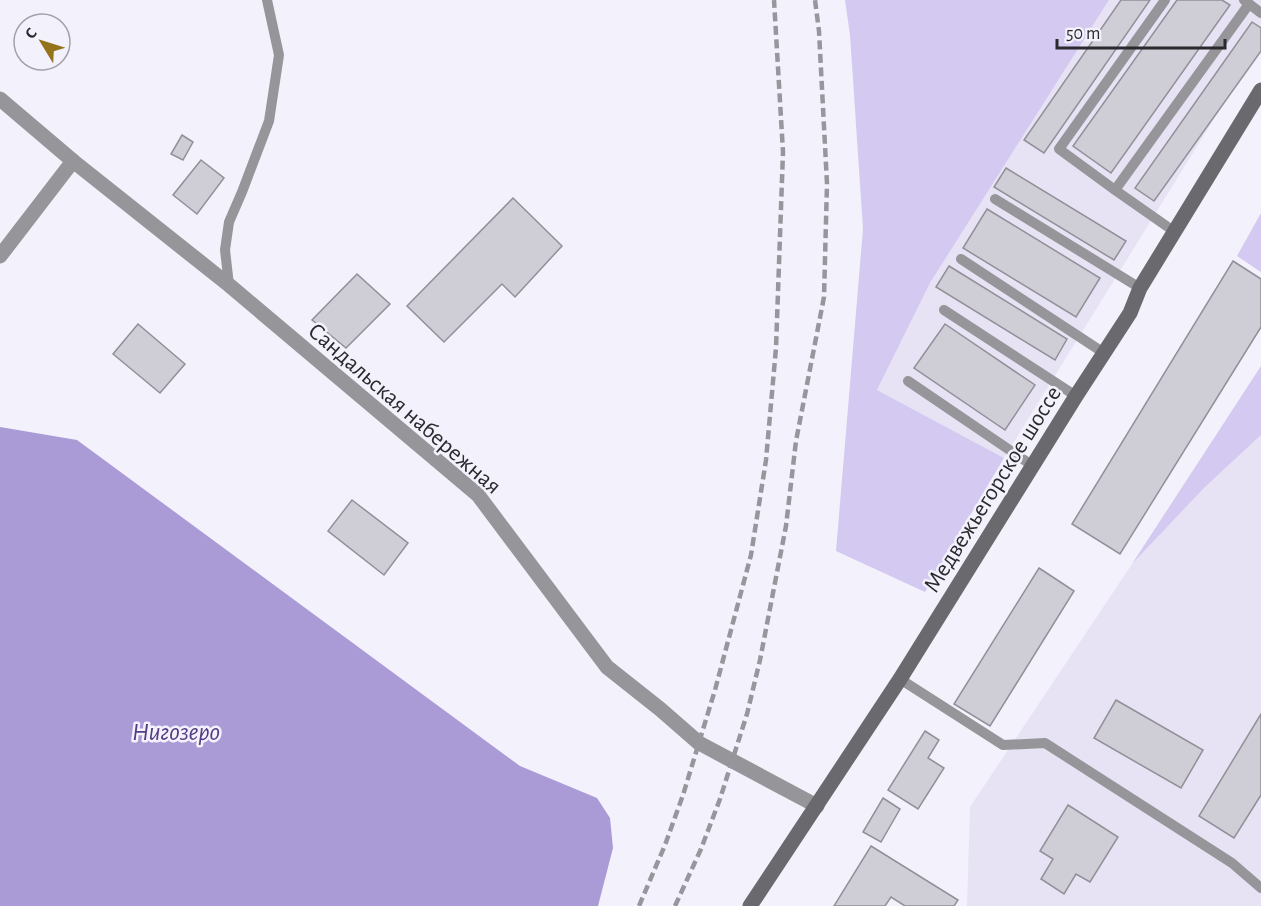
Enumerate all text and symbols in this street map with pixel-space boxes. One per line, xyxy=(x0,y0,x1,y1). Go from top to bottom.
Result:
north arrow xyxy=(12,12,72,72)
scale bar xyxy=(1057,12,1225,50)
text: С xyxy=(22,25,40,42)
text: 50 m xyxy=(1066,25,1100,43)
street label: Сандальская набережная xyxy=(303,319,505,499)
street label: Медвежьегорское шоссе xyxy=(920,382,1066,597)
water label: Нигозеро xyxy=(132,719,220,745)

